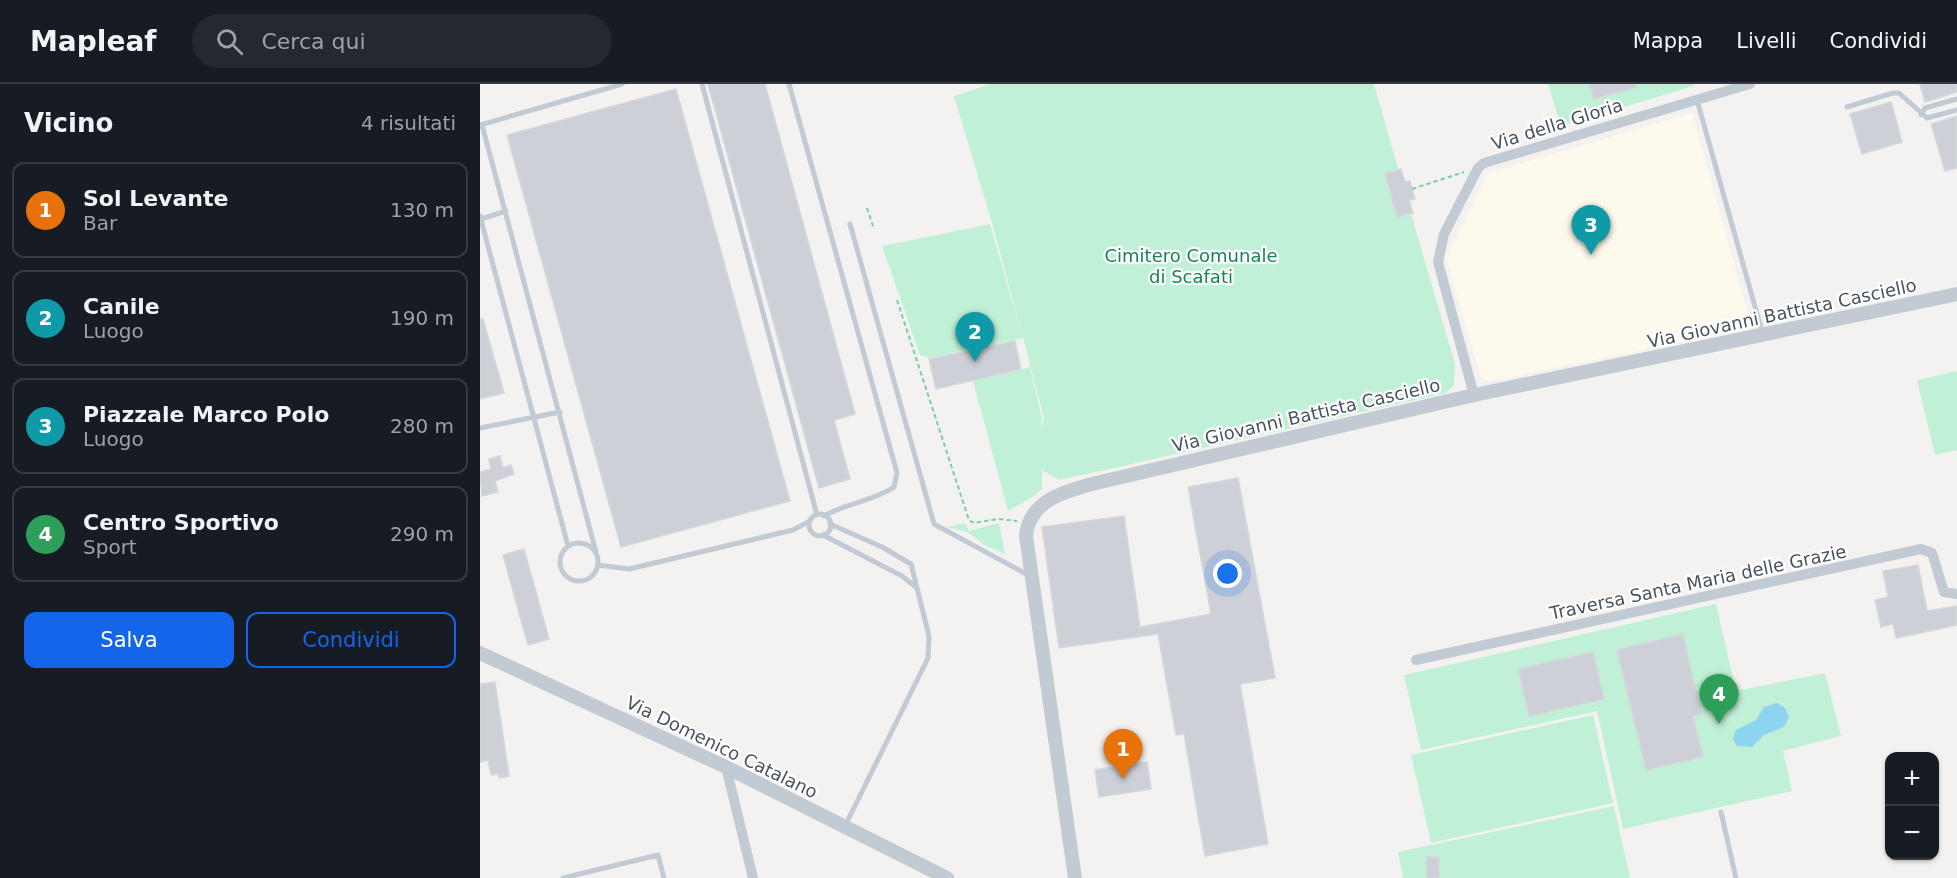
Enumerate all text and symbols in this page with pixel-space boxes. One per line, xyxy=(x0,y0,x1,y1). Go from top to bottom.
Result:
search box xyxy=(192,14,612,68)
text: Mapleaf xyxy=(30,25,156,58)
icon: search xyxy=(213,25,246,58)
text: Cerca qui xyxy=(261,29,366,54)
text: Mappa xyxy=(1633,29,1703,53)
text: Livelli xyxy=(1736,29,1797,53)
text: Condividi xyxy=(1830,29,1927,53)
street label: Via della Gloria xyxy=(1489,94,1625,154)
text: Vicino xyxy=(24,108,113,138)
text: 4 risultati xyxy=(361,111,456,135)
text: Sol Levante xyxy=(83,186,228,211)
text: 1 xyxy=(39,198,52,222)
text: 130 m xyxy=(390,198,454,222)
pin: 3 xyxy=(1572,206,1610,255)
text: Bar xyxy=(83,211,117,235)
park label: Cimitero Comunale di Scafati xyxy=(1104,245,1278,287)
street label: Via Giovanni Battista Casciello xyxy=(1646,274,1918,352)
text: Canile xyxy=(83,294,160,319)
text: 2 xyxy=(39,306,52,330)
text: 190 m xyxy=(390,306,454,330)
pin: 2 xyxy=(956,312,994,362)
text: Luogo xyxy=(83,319,144,343)
street label: Via Giovanni Battista Casciello xyxy=(1170,374,1442,456)
text: Piazzale Marco Polo xyxy=(83,402,329,427)
text: 3 xyxy=(39,414,52,438)
text: 280 m xyxy=(390,414,454,438)
text: Luogo xyxy=(83,427,144,451)
text: Centro Sportivo xyxy=(83,510,279,535)
text: 4 xyxy=(39,522,52,546)
text: 290 m xyxy=(390,522,454,546)
text: Sport xyxy=(83,535,137,559)
street label: Traversa Santa Maria delle Grazie xyxy=(1547,540,1848,624)
your location xyxy=(1213,559,1242,588)
button: Salva xyxy=(24,612,234,668)
button: Condividi xyxy=(246,612,456,668)
pin: 4 xyxy=(1700,674,1738,724)
street label: Via Domenico Catalano xyxy=(623,691,821,803)
pin: 1 xyxy=(1104,730,1142,779)
map controls xyxy=(1885,752,1939,860)
button: + xyxy=(1885,752,1939,806)
button: − xyxy=(1885,806,1939,860)

